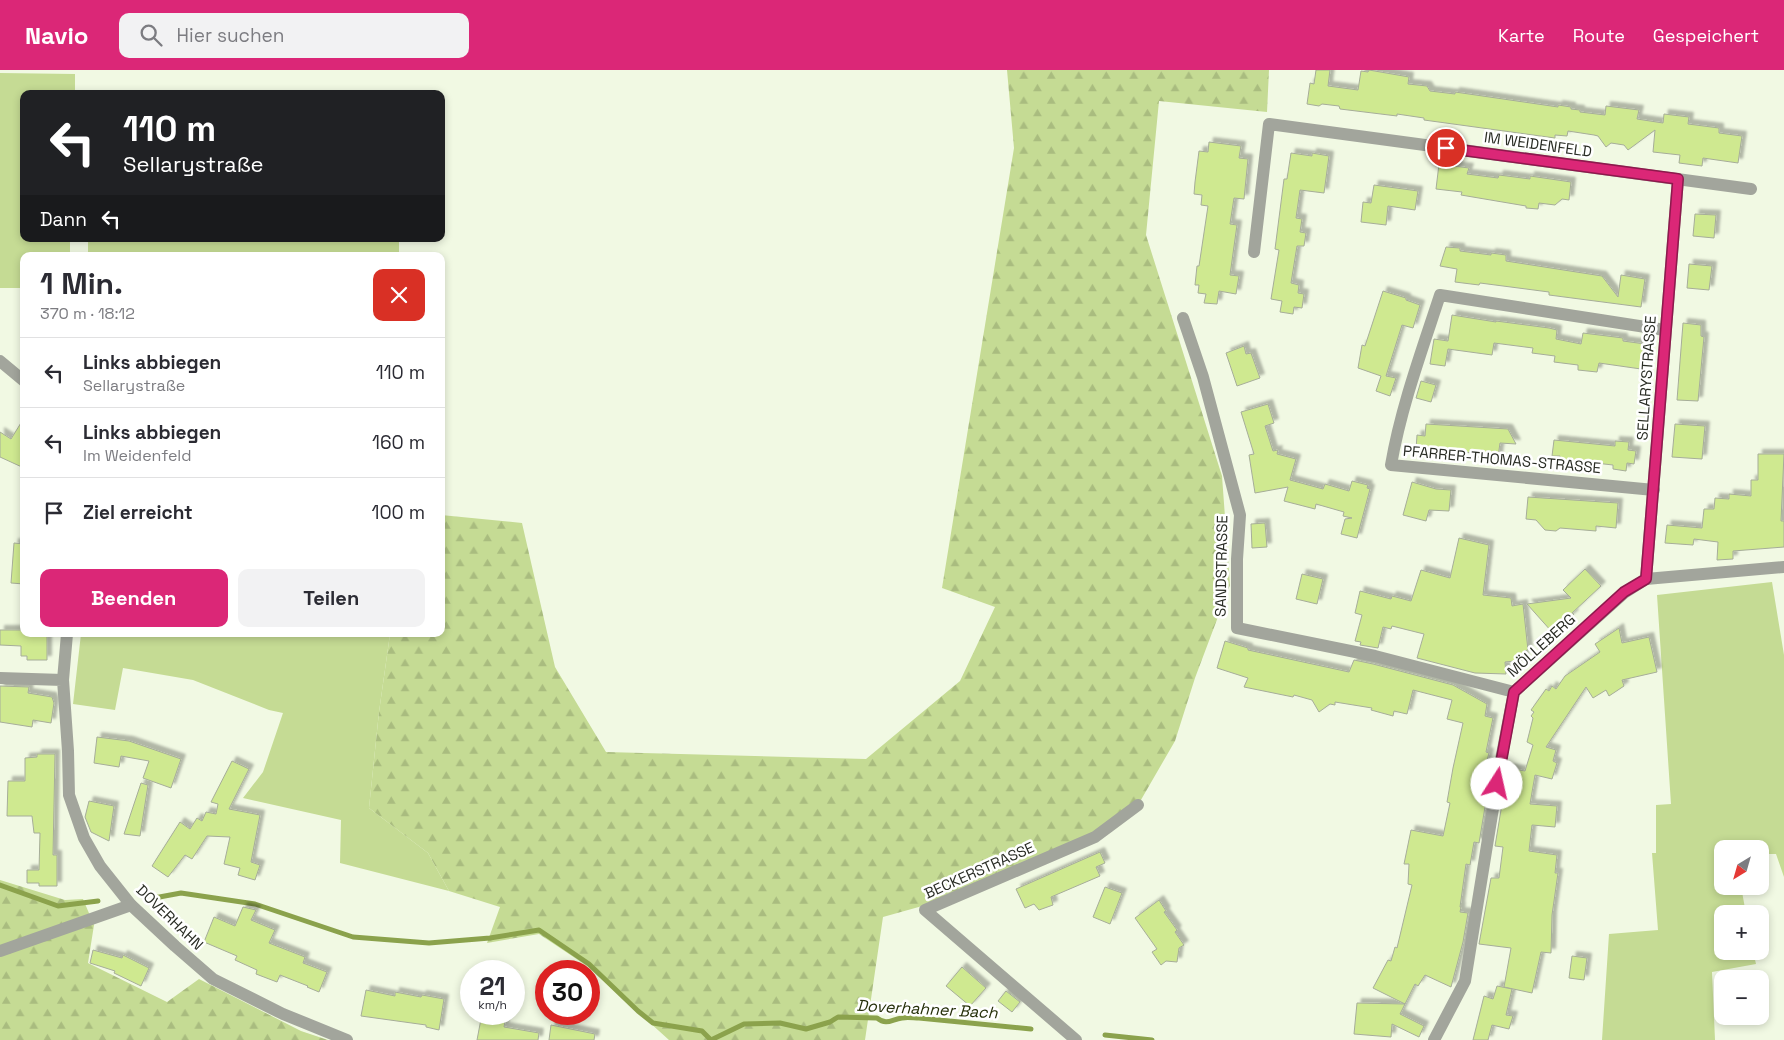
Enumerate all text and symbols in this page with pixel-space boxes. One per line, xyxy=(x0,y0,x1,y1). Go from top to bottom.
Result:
search box xyxy=(119,13,469,58)
text: Navio xyxy=(25,20,89,51)
icon: search xyxy=(137,21,165,49)
text: Hier suchen xyxy=(177,23,284,48)
text: Karte xyxy=(1498,24,1545,47)
text: Route xyxy=(1573,24,1625,47)
text: Gespeichert xyxy=(1653,24,1759,47)
text: 110 m xyxy=(123,107,216,151)
icon: left xyxy=(40,110,105,175)
pin xyxy=(1425,127,1467,169)
street label: IM WEIDENFELD xyxy=(1483,127,1593,161)
icon: arrive xyxy=(1432,134,1460,162)
text: Sellarystraße xyxy=(123,150,264,178)
icon: left xyxy=(97,205,125,233)
text: Dann xyxy=(40,207,87,232)
text: 1 Min. xyxy=(40,264,123,303)
button: close xyxy=(373,269,425,321)
text: 370 m · 18:12 xyxy=(40,303,135,324)
street label: SELLARYSTRASSE xyxy=(1632,315,1660,441)
text: Links abbiegen xyxy=(83,350,221,375)
icon: left xyxy=(40,359,68,387)
text: 110 m xyxy=(376,360,425,385)
text: Sellarystraße xyxy=(83,375,185,396)
text: Links abbiegen xyxy=(83,420,221,445)
icon: left xyxy=(40,429,68,457)
text: 160 m xyxy=(372,430,425,455)
street label: PFARRER-THOMAS-STRASSE xyxy=(1402,441,1602,477)
text: Im Weidenfeld xyxy=(83,445,192,466)
icon: arrive xyxy=(40,499,68,527)
text: Ziel erreicht xyxy=(83,500,193,525)
text: 100 m xyxy=(371,500,425,525)
street label: SANDSTRASSE xyxy=(1211,515,1231,617)
button: Beenden xyxy=(40,569,228,627)
button: Teilen xyxy=(238,569,425,627)
street label: MÖLLEBERG xyxy=(1503,609,1579,681)
position arrow xyxy=(1470,757,1522,809)
street label: BECKERSTRASSE xyxy=(921,837,1037,903)
north arrow xyxy=(1714,840,1769,895)
map controls xyxy=(1714,840,1769,1025)
street label: DOVERHAHN xyxy=(132,880,208,954)
button: + xyxy=(1714,905,1769,960)
speed limit sign: 30 xyxy=(535,960,600,1025)
text: 21 xyxy=(479,970,506,1002)
button: − xyxy=(1714,970,1769,1025)
water label: Doverhahner Bach xyxy=(856,995,999,1023)
text: km/h xyxy=(478,997,507,1013)

